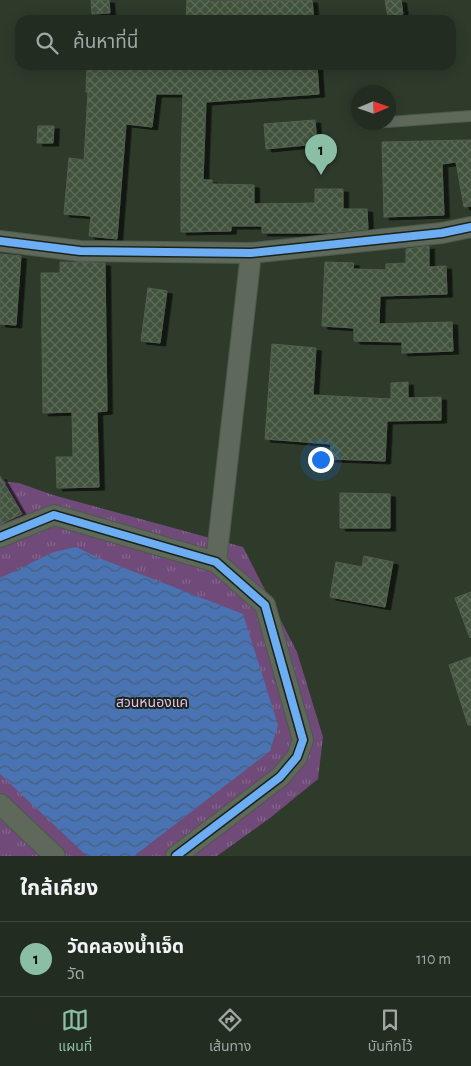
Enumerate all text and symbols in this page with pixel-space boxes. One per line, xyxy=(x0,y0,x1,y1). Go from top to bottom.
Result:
search box xyxy=(15,15,456,70)
icon: search xyxy=(33,29,61,57)
text: ค้นหาที่นี่ xyxy=(73,33,138,52)
north arrow xyxy=(351,85,396,130)
pin: 1 xyxy=(305,134,337,175)
your location xyxy=(308,447,334,473)
park label: สวนหนองแค xyxy=(116,696,188,710)
text: ใกล้เคียง xyxy=(20,878,98,899)
text: วัดคลองน้ำเจ็ด xyxy=(67,938,184,957)
text: 1 xyxy=(33,951,39,967)
text: 110 m xyxy=(416,951,451,967)
text: วัด xyxy=(67,966,85,982)
tab: แผนที่ xyxy=(58,1006,92,1057)
tab: เส้นทาง xyxy=(209,1006,251,1057)
tab: บันทึกไว้ xyxy=(368,1006,413,1057)

